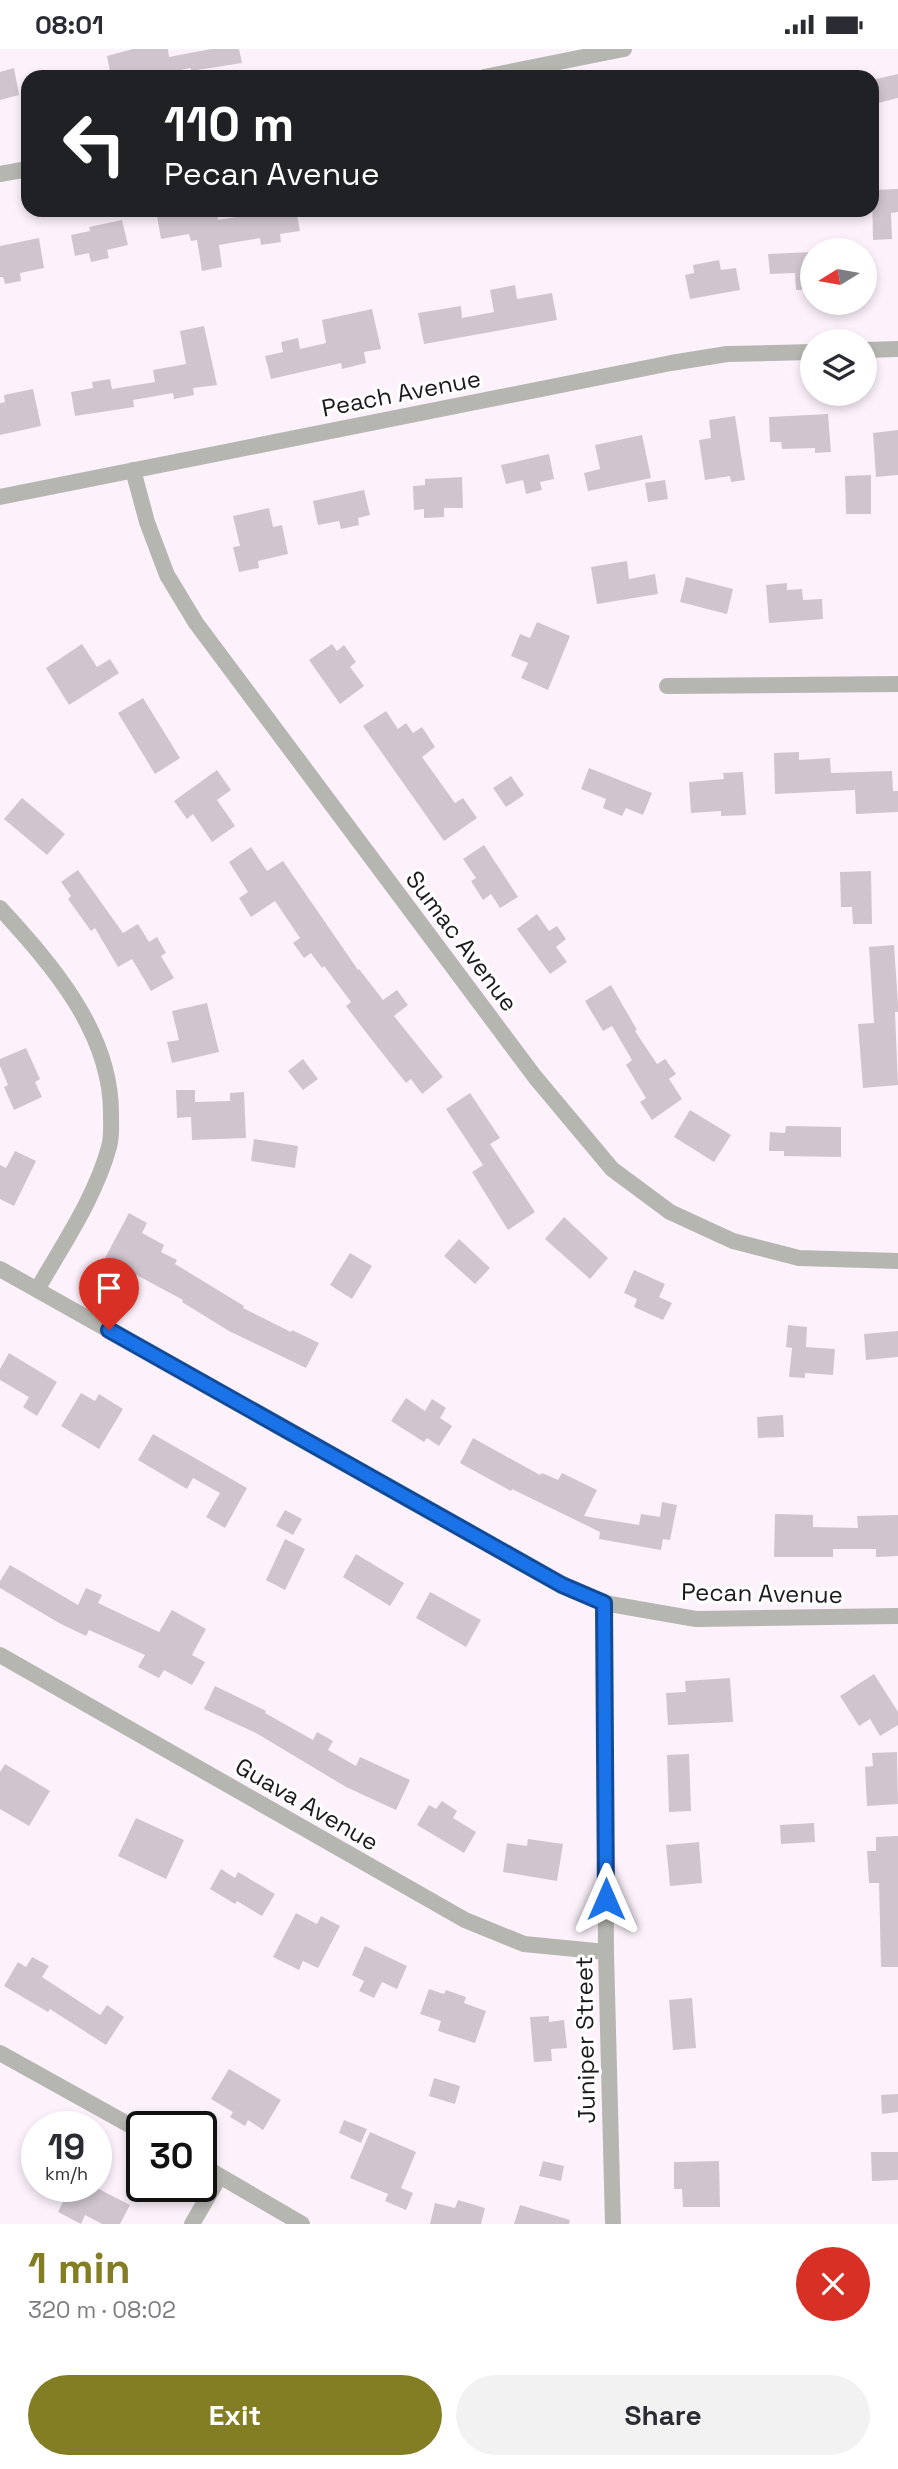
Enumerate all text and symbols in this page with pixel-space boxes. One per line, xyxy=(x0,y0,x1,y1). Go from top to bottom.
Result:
text: 08:01 xyxy=(35,8,104,42)
text: 110 m xyxy=(164,93,294,155)
icon: left xyxy=(49,98,140,189)
text: Pecan Avenue xyxy=(164,154,380,194)
north arrow xyxy=(800,238,877,315)
map controls xyxy=(800,238,877,406)
button: layers xyxy=(800,329,877,406)
street label: Peach Avenue xyxy=(319,362,483,424)
street label: Sumac Avenue xyxy=(399,864,525,1018)
pin xyxy=(79,1258,139,1330)
icon: arrive xyxy=(90,1269,128,1307)
street label: Pecan Avenue xyxy=(681,1576,843,1610)
street label: Guava Avenue xyxy=(230,1750,384,1858)
position arrow xyxy=(569,1862,643,1936)
street label: Juniper Street xyxy=(568,1956,602,2124)
speed limit sign: 30 xyxy=(126,2111,217,2202)
text: 19 xyxy=(48,2125,85,2169)
text: km/h xyxy=(45,2162,88,2185)
text: 1 min xyxy=(28,2242,131,2295)
button: close xyxy=(796,2247,870,2321)
text: 320 m · 08:02 xyxy=(28,2295,176,2325)
button: Exit xyxy=(28,2375,442,2455)
button: Share xyxy=(456,2375,870,2455)

